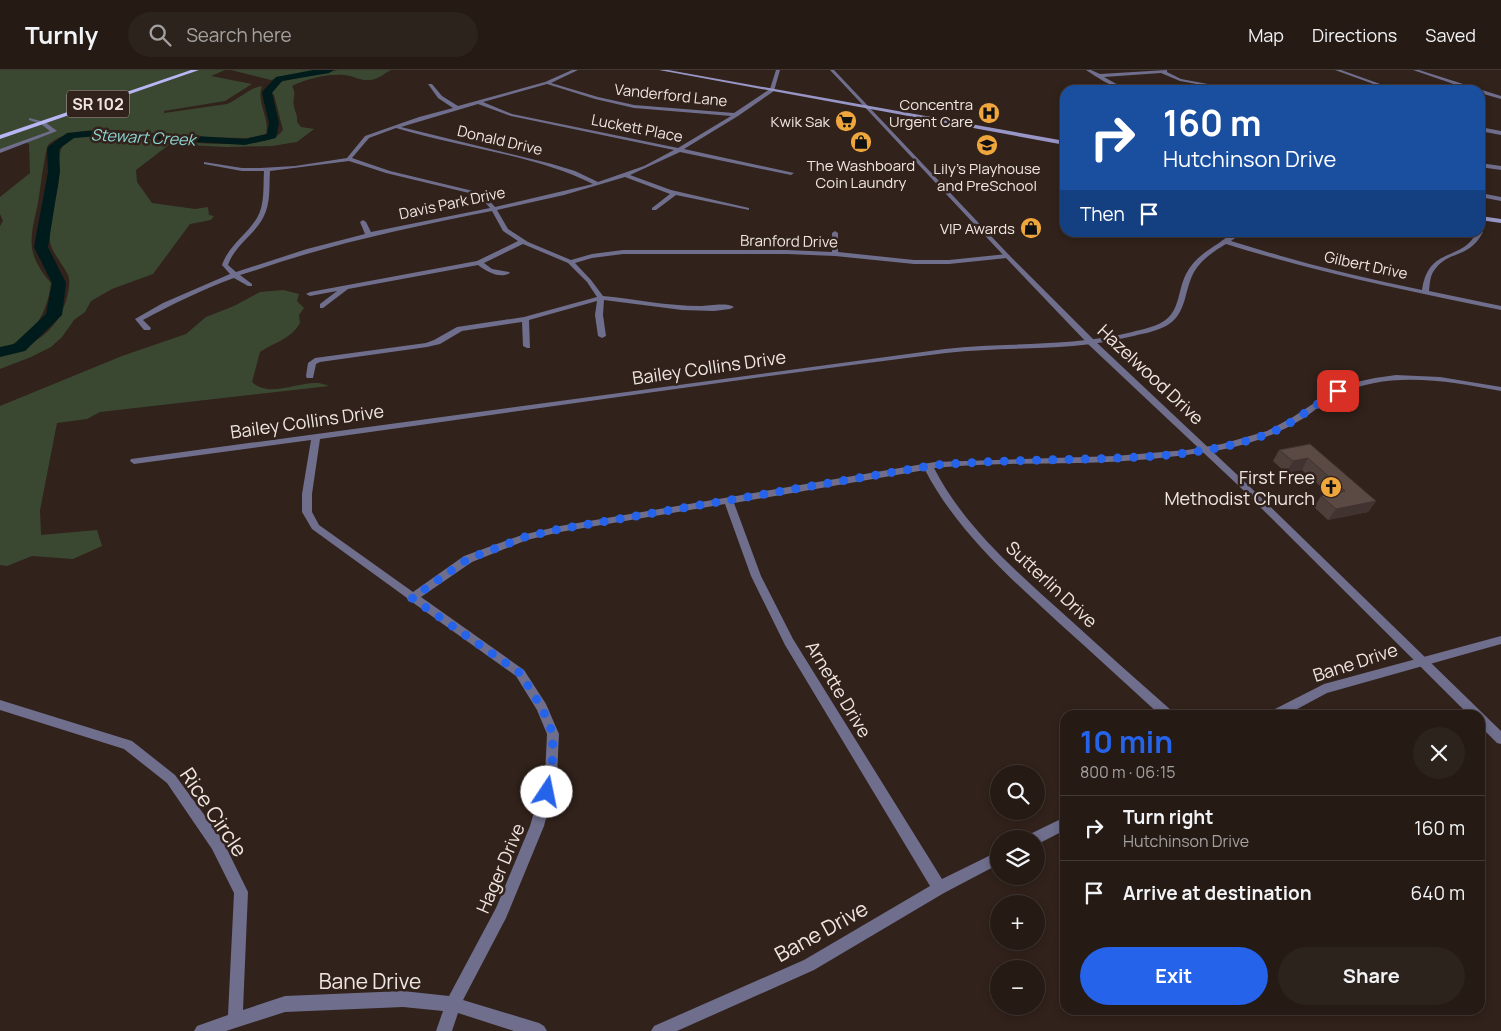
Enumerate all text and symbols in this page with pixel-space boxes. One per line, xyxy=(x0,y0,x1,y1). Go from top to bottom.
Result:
search box xyxy=(128,12,478,57)
text: Turnly xyxy=(25,18,98,51)
icon: search xyxy=(146,21,174,49)
text: Search here xyxy=(186,22,292,48)
text: Map xyxy=(1248,23,1284,47)
text: Directions xyxy=(1312,23,1397,47)
text: Saved xyxy=(1425,23,1476,47)
street label: Vanderford Lane xyxy=(614,79,729,111)
road number: SR 102 xyxy=(67,90,129,118)
place label: Concentra Urgent Care xyxy=(889,94,973,132)
text: 160 m xyxy=(1163,99,1262,147)
hospital icon: Concentra Urgent Care xyxy=(977,101,1001,125)
icon: right xyxy=(1080,105,1145,170)
street label: Luckett Place xyxy=(589,109,685,147)
supermarket icon: Kwik Sak xyxy=(834,109,858,133)
place label: Kwik Sak xyxy=(771,111,831,132)
street label: Donald Drive xyxy=(455,120,545,160)
water label: Stewart Creek xyxy=(90,123,198,151)
shop icon: The Washboard Coin Laundry xyxy=(849,130,873,154)
school or university icon: Lily's Playhouse and PreSchool xyxy=(975,133,999,157)
text: Hutchinson Drive xyxy=(1163,144,1336,174)
place label: The Washboard Coin Laundry xyxy=(807,155,915,193)
place label: Lily's Playhouse and PreSchool xyxy=(933,158,1041,196)
street label: Davis Park Drive xyxy=(397,181,507,225)
icon: arrive xyxy=(1135,200,1163,228)
text: Then xyxy=(1080,201,1125,227)
shop icon: VIP Awards xyxy=(1019,216,1043,240)
place label: VIP Awards xyxy=(940,218,1015,239)
street label: Branford Drive xyxy=(740,230,838,252)
street label: Gilbert Drive xyxy=(1322,246,1410,284)
street label: Hazelwood Drive xyxy=(1093,319,1209,429)
street label: Bailey Collins Drive xyxy=(631,344,787,390)
pin xyxy=(1317,370,1359,412)
icon: arrive xyxy=(1324,377,1352,405)
street label: Bailey Collins Drive xyxy=(229,398,385,444)
place label: First Free Methodist Church xyxy=(1164,465,1315,510)
church icon: First Free Methodist Church xyxy=(1319,475,1343,499)
street label: Sutterlin Drive xyxy=(1001,535,1103,633)
street label: Arnette Drive xyxy=(801,636,877,742)
street label: Bane Drive xyxy=(1310,637,1400,687)
text: 10 min xyxy=(1080,721,1173,762)
button: close xyxy=(1413,727,1465,779)
text: 800 m · 06:15 xyxy=(1080,761,1176,783)
street label: Rice Circle xyxy=(174,762,254,862)
position arrow xyxy=(520,765,572,817)
map controls xyxy=(990,765,1045,1015)
button: search xyxy=(990,765,1045,820)
text: Turn right xyxy=(1123,804,1213,830)
icon: right xyxy=(1080,814,1108,842)
text: 160 m xyxy=(1414,815,1465,841)
street label: Hager Drive xyxy=(470,819,530,917)
button: layers xyxy=(990,830,1045,885)
text: Hutchinson Drive xyxy=(1123,830,1249,852)
icon: arrive xyxy=(1080,879,1108,907)
text: Arrive at destination xyxy=(1123,880,1312,906)
text: 640 m xyxy=(1411,880,1465,906)
street label: Bane Drive xyxy=(769,894,873,968)
button: + xyxy=(990,895,1045,950)
button: Exit xyxy=(1080,947,1268,1005)
button: Share xyxy=(1278,947,1465,1005)
button: − xyxy=(990,960,1045,1015)
street label: Bane Drive xyxy=(319,967,421,995)

